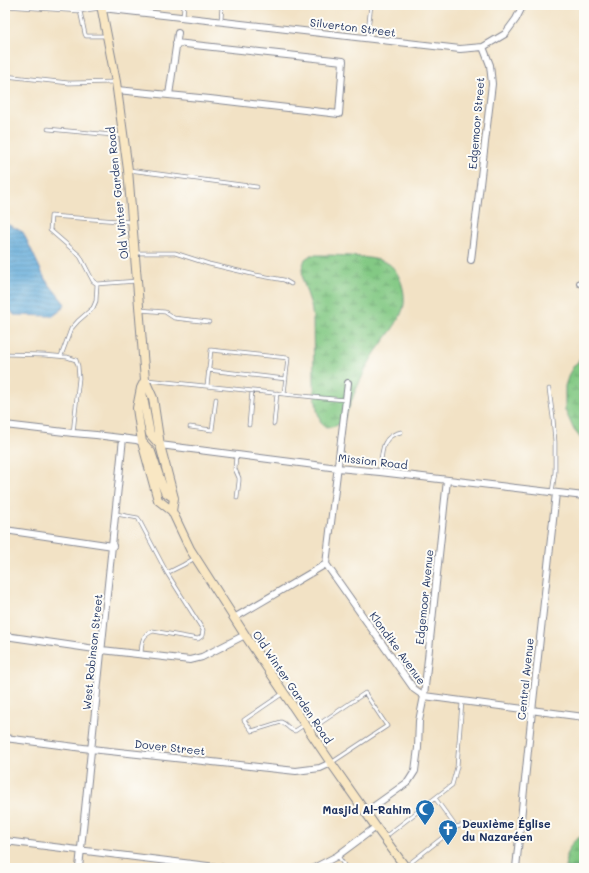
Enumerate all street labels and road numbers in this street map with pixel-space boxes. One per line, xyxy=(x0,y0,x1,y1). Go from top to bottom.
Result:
street label: Silverton Street xyxy=(309,14,397,40)
street label: Edgemoor Street xyxy=(465,76,488,170)
street label: Old Winter Garden Road xyxy=(103,126,131,260)
street label: Mission Road xyxy=(338,450,408,472)
street label: Edgemoor Avenue xyxy=(412,549,436,645)
street label: West Robinson Street xyxy=(78,593,106,711)
street label: Klondike Avenue xyxy=(366,609,430,688)
street label: Old Winter Garden Road xyxy=(250,628,336,746)
street label: Central Avenue xyxy=(513,637,537,721)
street label: Dover Street xyxy=(134,736,206,758)

